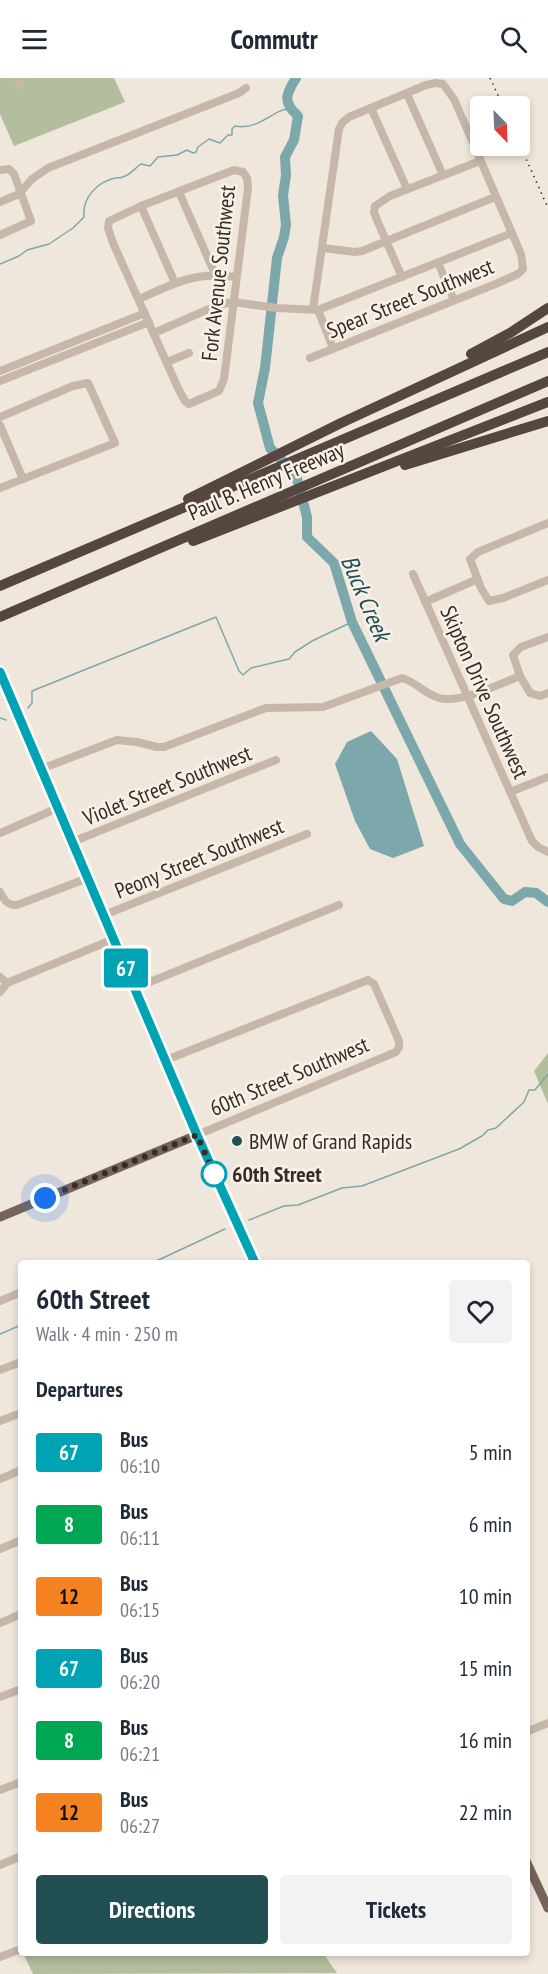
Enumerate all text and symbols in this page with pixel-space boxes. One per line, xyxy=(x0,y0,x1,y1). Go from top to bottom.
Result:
text: Commutr xyxy=(230,22,318,56)
icon: menu xyxy=(18,23,51,56)
icon: search xyxy=(497,23,530,56)
north arrow xyxy=(470,96,530,156)
map controls xyxy=(470,96,530,156)
street label: Fork Avenue Southwest xyxy=(195,184,241,362)
street label: Spear Street Southwest xyxy=(323,252,497,344)
street label: Paul B. Henry Freeway xyxy=(184,435,349,526)
water label: Buck Creek xyxy=(334,550,399,648)
street label: Skipton Drive Southwest xyxy=(434,601,536,783)
street label: Violet Street Southwest xyxy=(78,738,255,832)
street label: Peony Street Southwest xyxy=(111,811,287,905)
line badge: 67 xyxy=(99,948,153,988)
text: 67 xyxy=(116,955,136,982)
street label: 60th Street Southwest xyxy=(205,1030,373,1122)
place label: BMW of Grand Rapids xyxy=(249,1127,412,1155)
marker: BMW of Grand Rapids xyxy=(230,1134,244,1148)
place label: 60th Street xyxy=(232,1160,322,1188)
marker: 60th Street xyxy=(201,1161,227,1187)
your location xyxy=(30,1183,60,1213)
text: 60th Street xyxy=(36,1280,150,1317)
button: heart xyxy=(449,1280,512,1343)
text: Walk · 4 min · 250 m xyxy=(36,1321,178,1347)
text: Departures xyxy=(36,1375,123,1403)
text: Bus xyxy=(120,1425,148,1453)
text: 5 min xyxy=(469,1438,512,1466)
text: 67 xyxy=(59,1439,79,1466)
text: 06:10 xyxy=(120,1453,160,1479)
text: Bus xyxy=(120,1497,148,1525)
text: 6 min xyxy=(469,1510,512,1538)
text: 8 xyxy=(64,1511,74,1538)
text: 06:11 xyxy=(120,1525,160,1551)
text: Bus xyxy=(120,1569,148,1597)
text: 10 min xyxy=(459,1582,512,1610)
text: 12 xyxy=(59,1583,79,1610)
text: 06:15 xyxy=(120,1597,160,1623)
text: Bus xyxy=(120,1641,148,1669)
text: 15 min xyxy=(459,1654,512,1682)
text: 67 xyxy=(59,1655,79,1682)
text: 06:20 xyxy=(120,1669,160,1695)
text: Bus xyxy=(120,1713,148,1741)
text: 16 min xyxy=(459,1726,512,1754)
text: 8 xyxy=(64,1727,74,1754)
text: 06:21 xyxy=(120,1741,160,1767)
text: Bus xyxy=(120,1785,148,1813)
text: 22 min xyxy=(459,1798,512,1826)
text: 12 xyxy=(59,1799,79,1826)
text: 06:27 xyxy=(120,1813,160,1839)
button: Directions xyxy=(36,1875,268,1944)
button: Tickets xyxy=(280,1875,512,1944)

